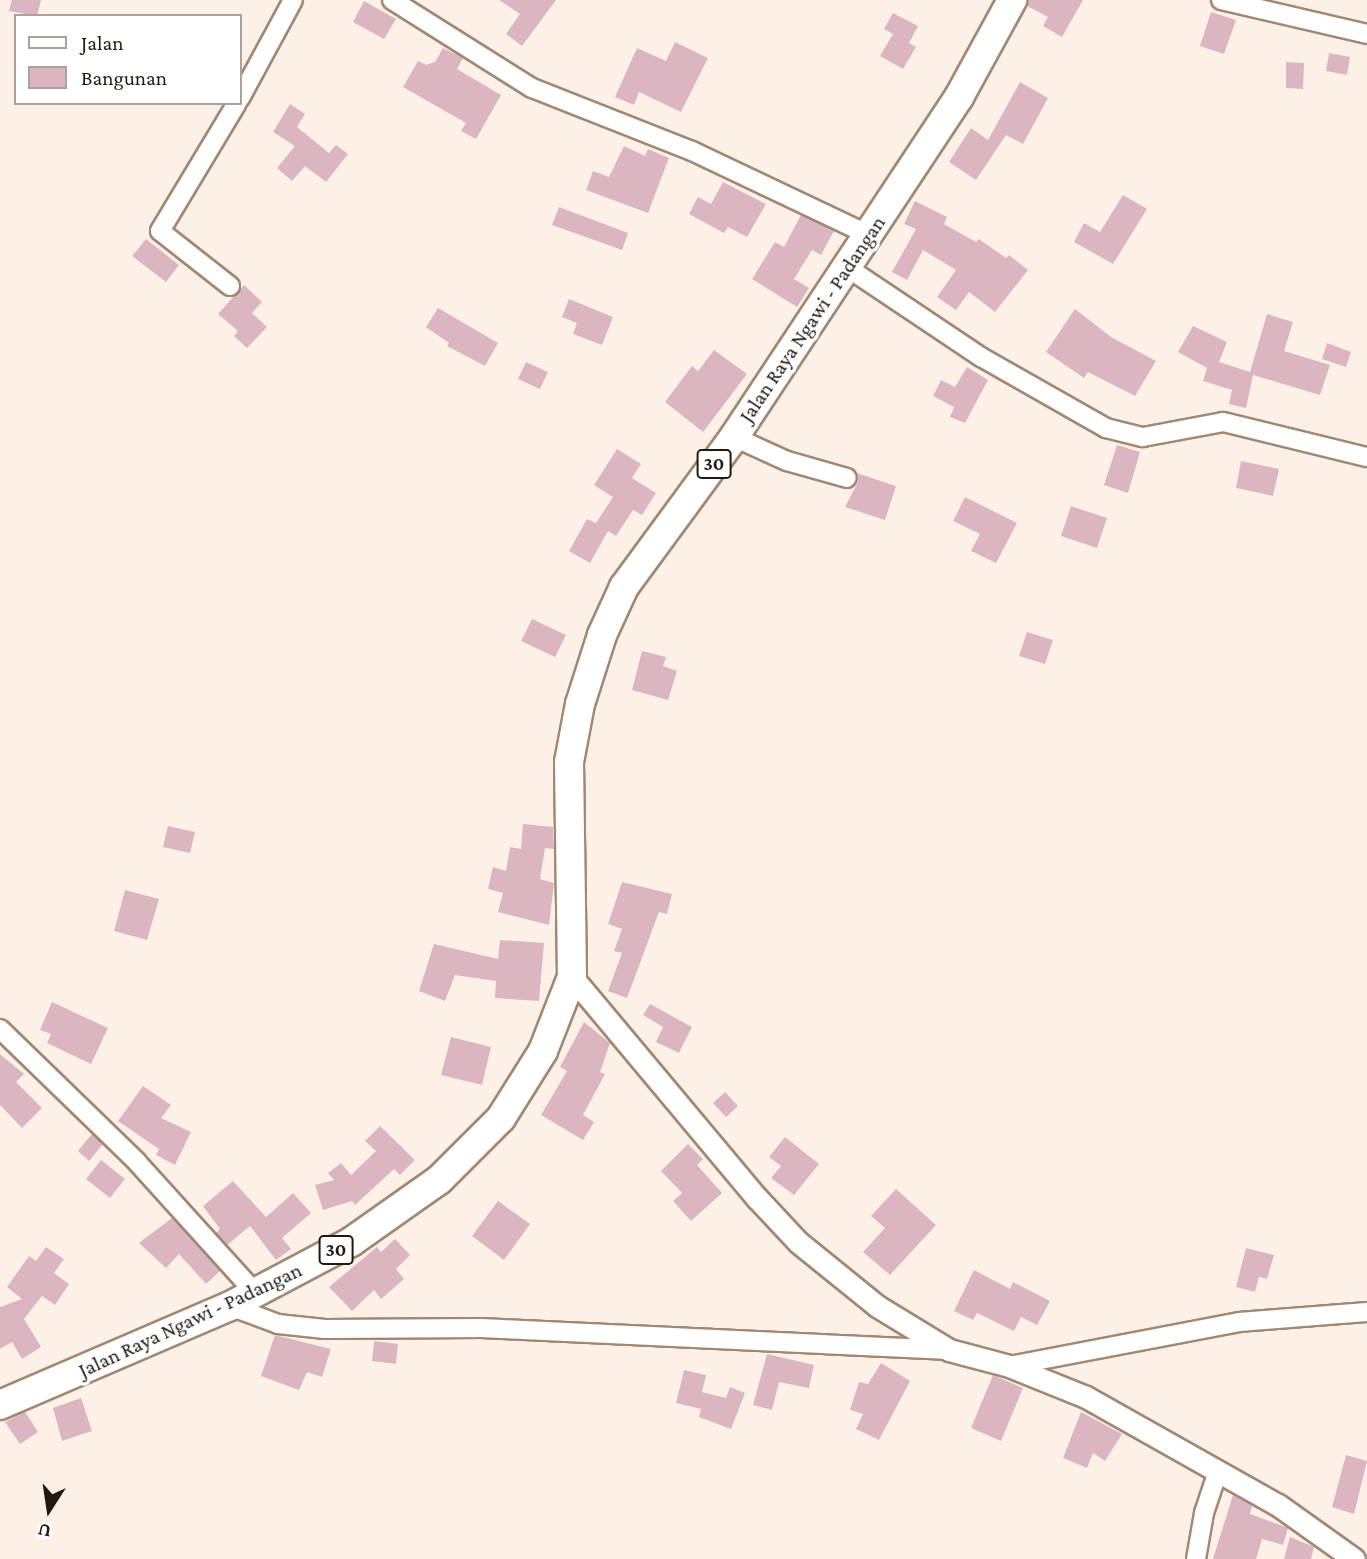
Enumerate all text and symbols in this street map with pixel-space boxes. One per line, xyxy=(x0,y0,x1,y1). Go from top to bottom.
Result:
legend xyxy=(14,14,242,105)
text: Jalan xyxy=(81,31,123,55)
text: Bangunan xyxy=(81,66,167,90)
street label: Jalan Raya Ngawi - Padangan xyxy=(733,211,891,427)
road number: 30 xyxy=(696,449,732,480)
road number: 30 xyxy=(318,1234,354,1266)
street label: Jalan Raya Ngawi - Padangan xyxy=(74,1257,306,1383)
north arrow xyxy=(14,1475,84,1545)
text: U xyxy=(36,1519,53,1543)

